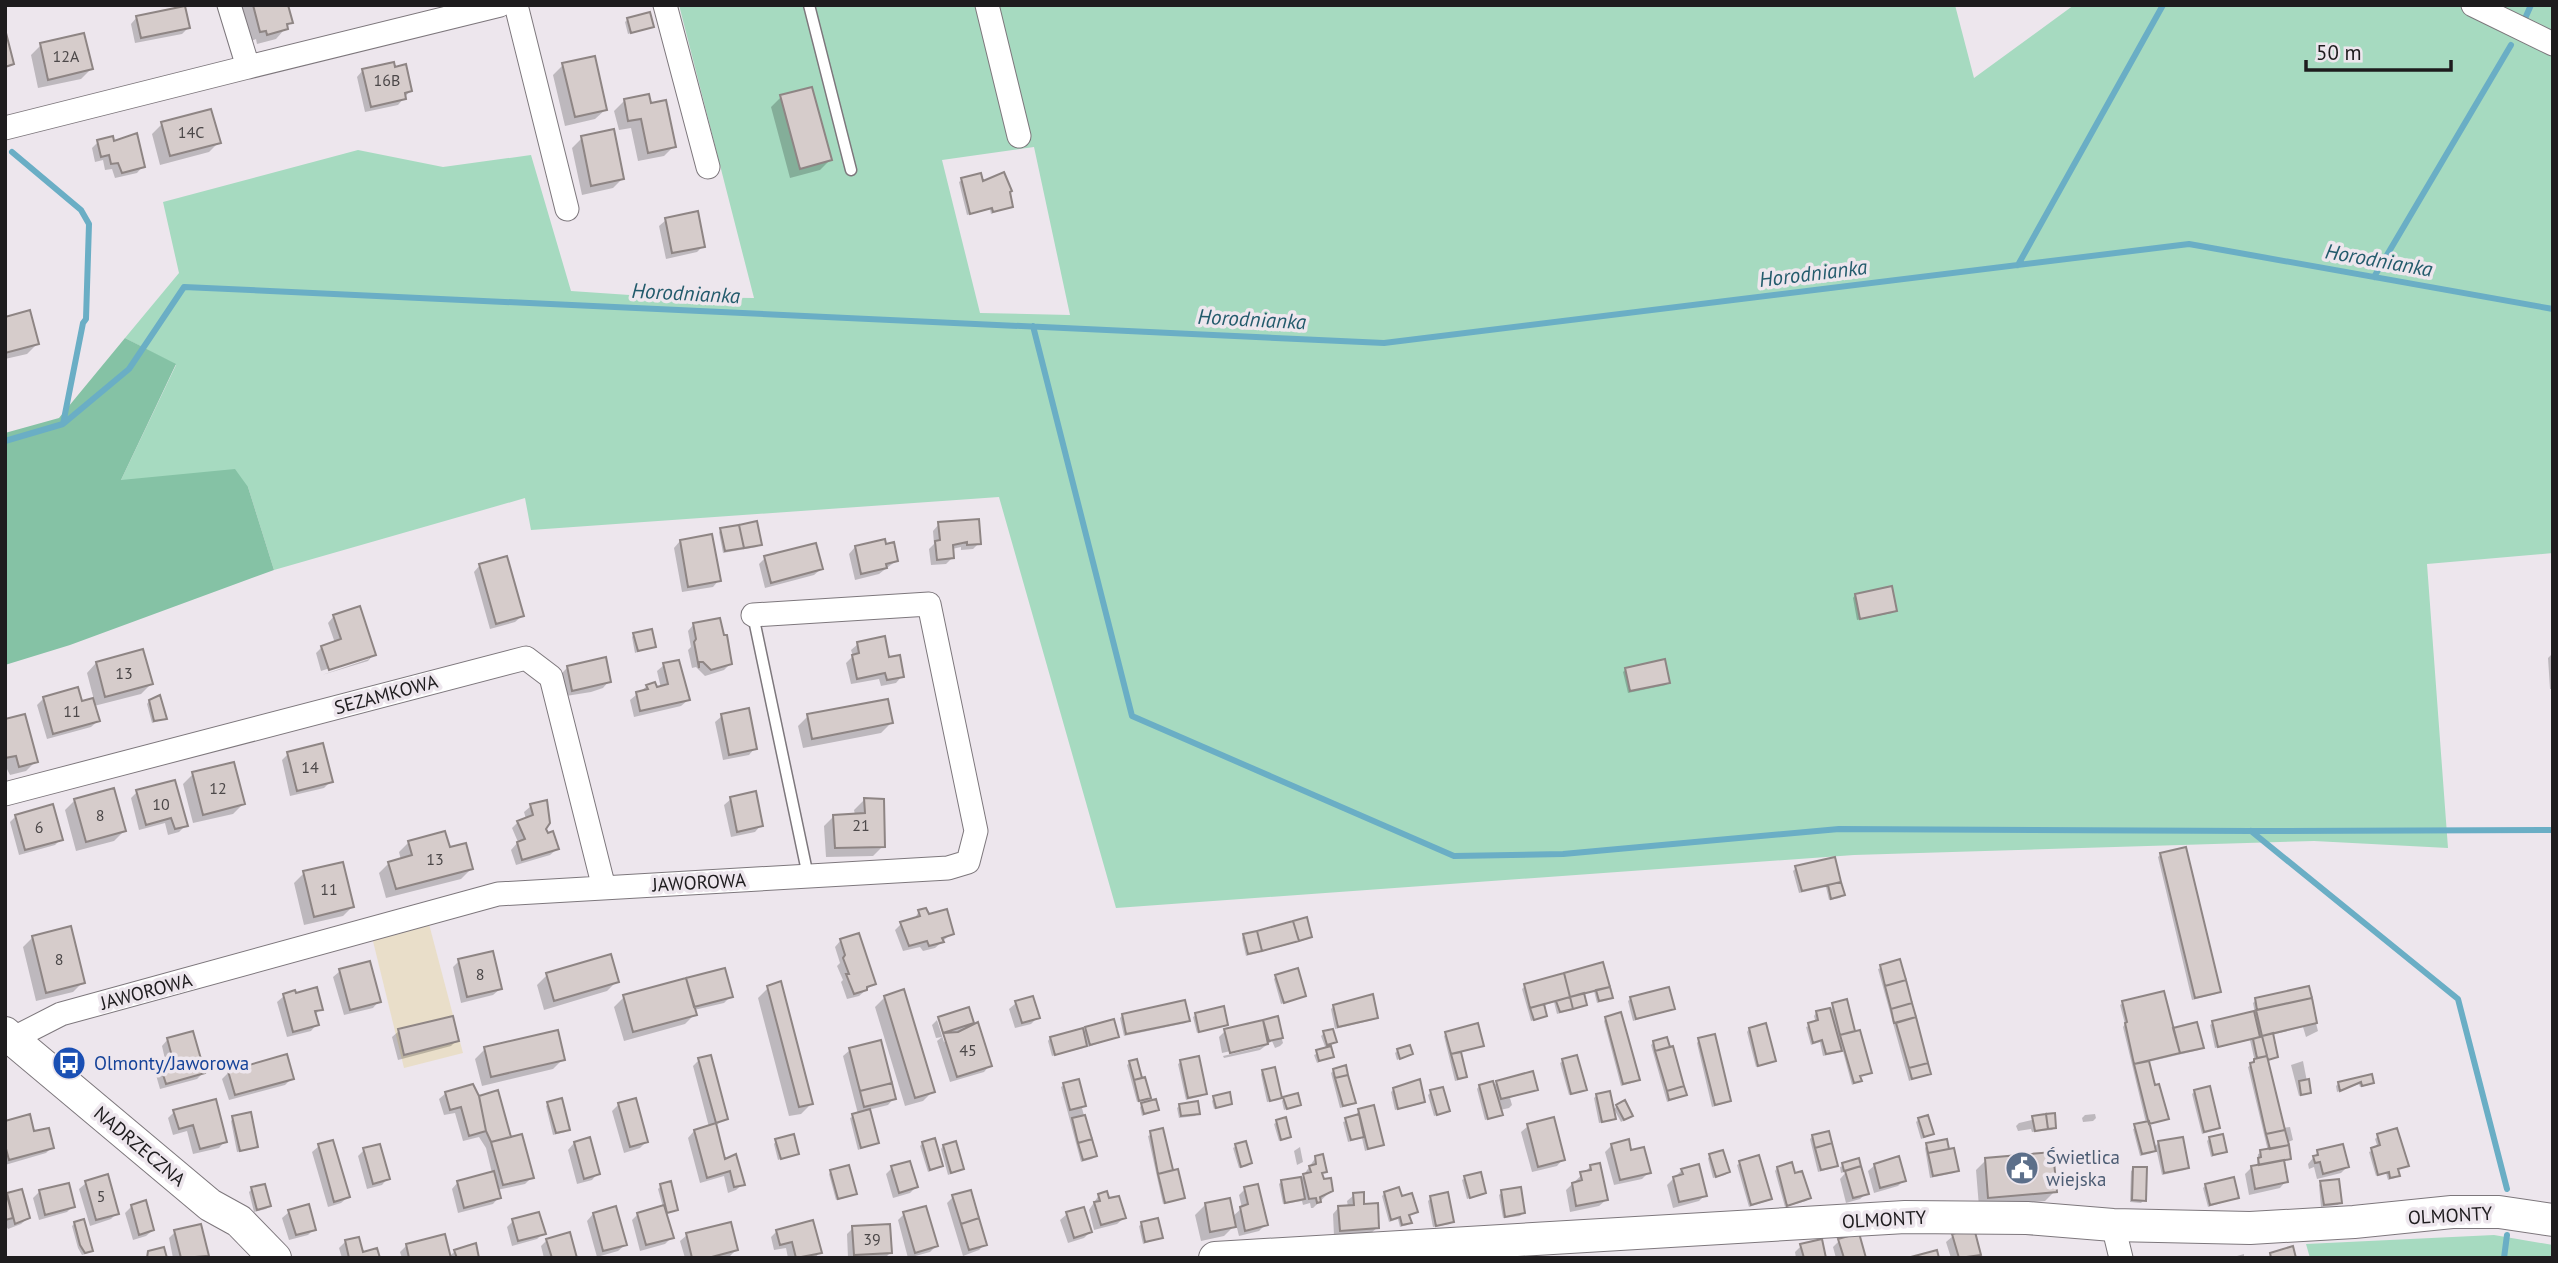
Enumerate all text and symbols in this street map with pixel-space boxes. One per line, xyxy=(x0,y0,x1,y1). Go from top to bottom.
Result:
scale bar xyxy=(2306,28,2451,72)
text: 50 m xyxy=(2316,39,2362,66)
house number: 12A xyxy=(53,46,80,66)
house number: 16B xyxy=(374,70,400,90)
house number: 14C xyxy=(178,122,204,142)
water label: Horodnianka xyxy=(2323,237,2436,283)
water label: Horodnianka xyxy=(1757,253,1869,293)
water label: Horodnianka xyxy=(631,277,742,309)
water label: Horodnianka xyxy=(1197,303,1308,335)
house number: 13 xyxy=(115,663,133,683)
street label: SEZAMKOWA xyxy=(332,669,440,719)
house number: 11 xyxy=(63,701,81,721)
house number: 14 xyxy=(301,757,319,777)
house number: 12 xyxy=(209,778,227,798)
house number: 10 xyxy=(152,794,170,814)
house number: 8 xyxy=(96,805,104,825)
house number: 21 xyxy=(852,815,870,835)
house number: 6 xyxy=(35,817,43,837)
house number: 13 xyxy=(426,849,444,869)
street label: JAWOROWA xyxy=(651,868,747,896)
house number: 11 xyxy=(320,879,338,899)
house number: 8 xyxy=(55,949,63,969)
house number: 8 xyxy=(476,964,484,984)
street label: JAWOROWA xyxy=(97,967,194,1015)
house number: 45 xyxy=(959,1040,977,1060)
bus stop icon: Olmonty/Jaworowa xyxy=(50,1044,88,1082)
place label: Olmonty/Jaworowa xyxy=(94,1051,249,1075)
street label: NADRZECZNA xyxy=(89,1101,191,1191)
place label: Świetlica wiejska xyxy=(2046,1145,2120,1191)
public building icon: Świetlica wiejska xyxy=(2003,1149,2041,1187)
house number: 5 xyxy=(97,1186,105,1206)
street label: OLMONTY xyxy=(2407,1201,2493,1229)
street label: OLMONTY xyxy=(1841,1205,1927,1233)
house number: 39 xyxy=(863,1229,881,1249)

